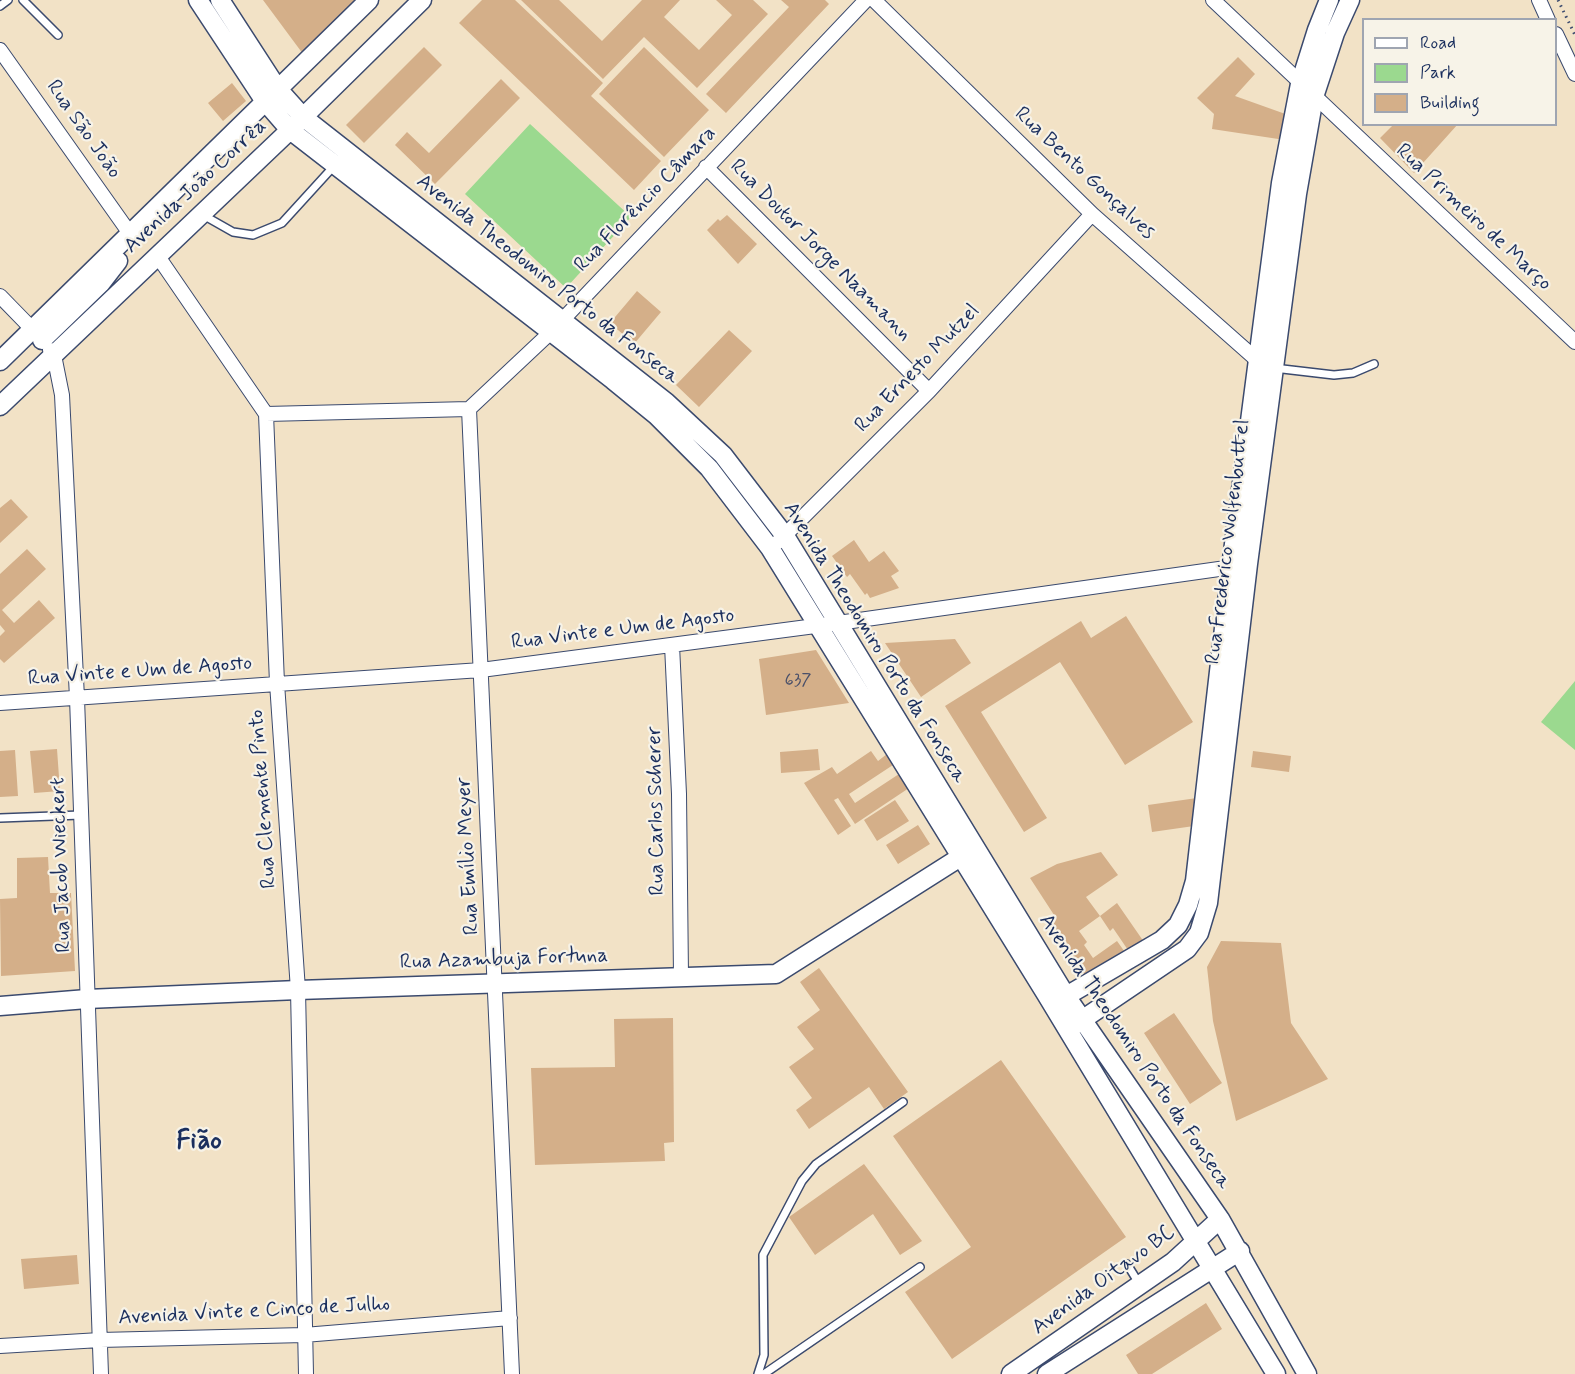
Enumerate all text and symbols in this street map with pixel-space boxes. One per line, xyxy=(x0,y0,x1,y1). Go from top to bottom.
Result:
legend xyxy=(1362,18,1557,126)
text: Road xyxy=(1420,31,1456,55)
text: Park xyxy=(1420,61,1456,85)
street label: Rua São João xyxy=(40,76,126,184)
text: Building xyxy=(1420,91,1480,115)
street label: Rua Bento Gonçalves xyxy=(1008,102,1160,246)
street label: Avenida João Corrêa xyxy=(120,115,272,259)
street label: Rua Florêncio Câmara xyxy=(570,122,722,278)
street label: Rua Primeiro de Março xyxy=(1390,139,1556,297)
street label: Rua Doutor Jorge Naamann xyxy=(724,155,916,347)
street label: Avenida Theodomiro Porto da Fonseca xyxy=(411,170,683,390)
street label: Rua Ernesto Mutzel xyxy=(850,299,986,439)
street label: Rua Frederico Wolfenbuttel xyxy=(1201,418,1257,666)
street label: Avenida Theodomiro Porto da Fonseca xyxy=(777,498,971,788)
street label: Rua Vinte e Um de Agosto xyxy=(510,604,736,656)
street label: Rua Vinte e Um de Agosto xyxy=(27,652,253,692)
house number: 637 xyxy=(785,670,811,692)
street label: Rua Clemente Pinto xyxy=(245,709,283,889)
street label: Rua Carlos Scherer xyxy=(643,726,671,896)
street label: Rua Emílio Meyer xyxy=(452,776,486,936)
street label: Rua Jacob Wieckert xyxy=(46,777,78,953)
street label: Avenida Theodomiro Porto da Fonseca xyxy=(1032,910,1236,1194)
street label: Rua Azambuja Fortuna xyxy=(399,944,609,976)
district label: Fião xyxy=(176,1126,222,1158)
street label: Avenida Oitavo BC xyxy=(1028,1221,1180,1341)
street label: Avenida Vinte e Cinco de Julho xyxy=(118,1292,390,1332)

